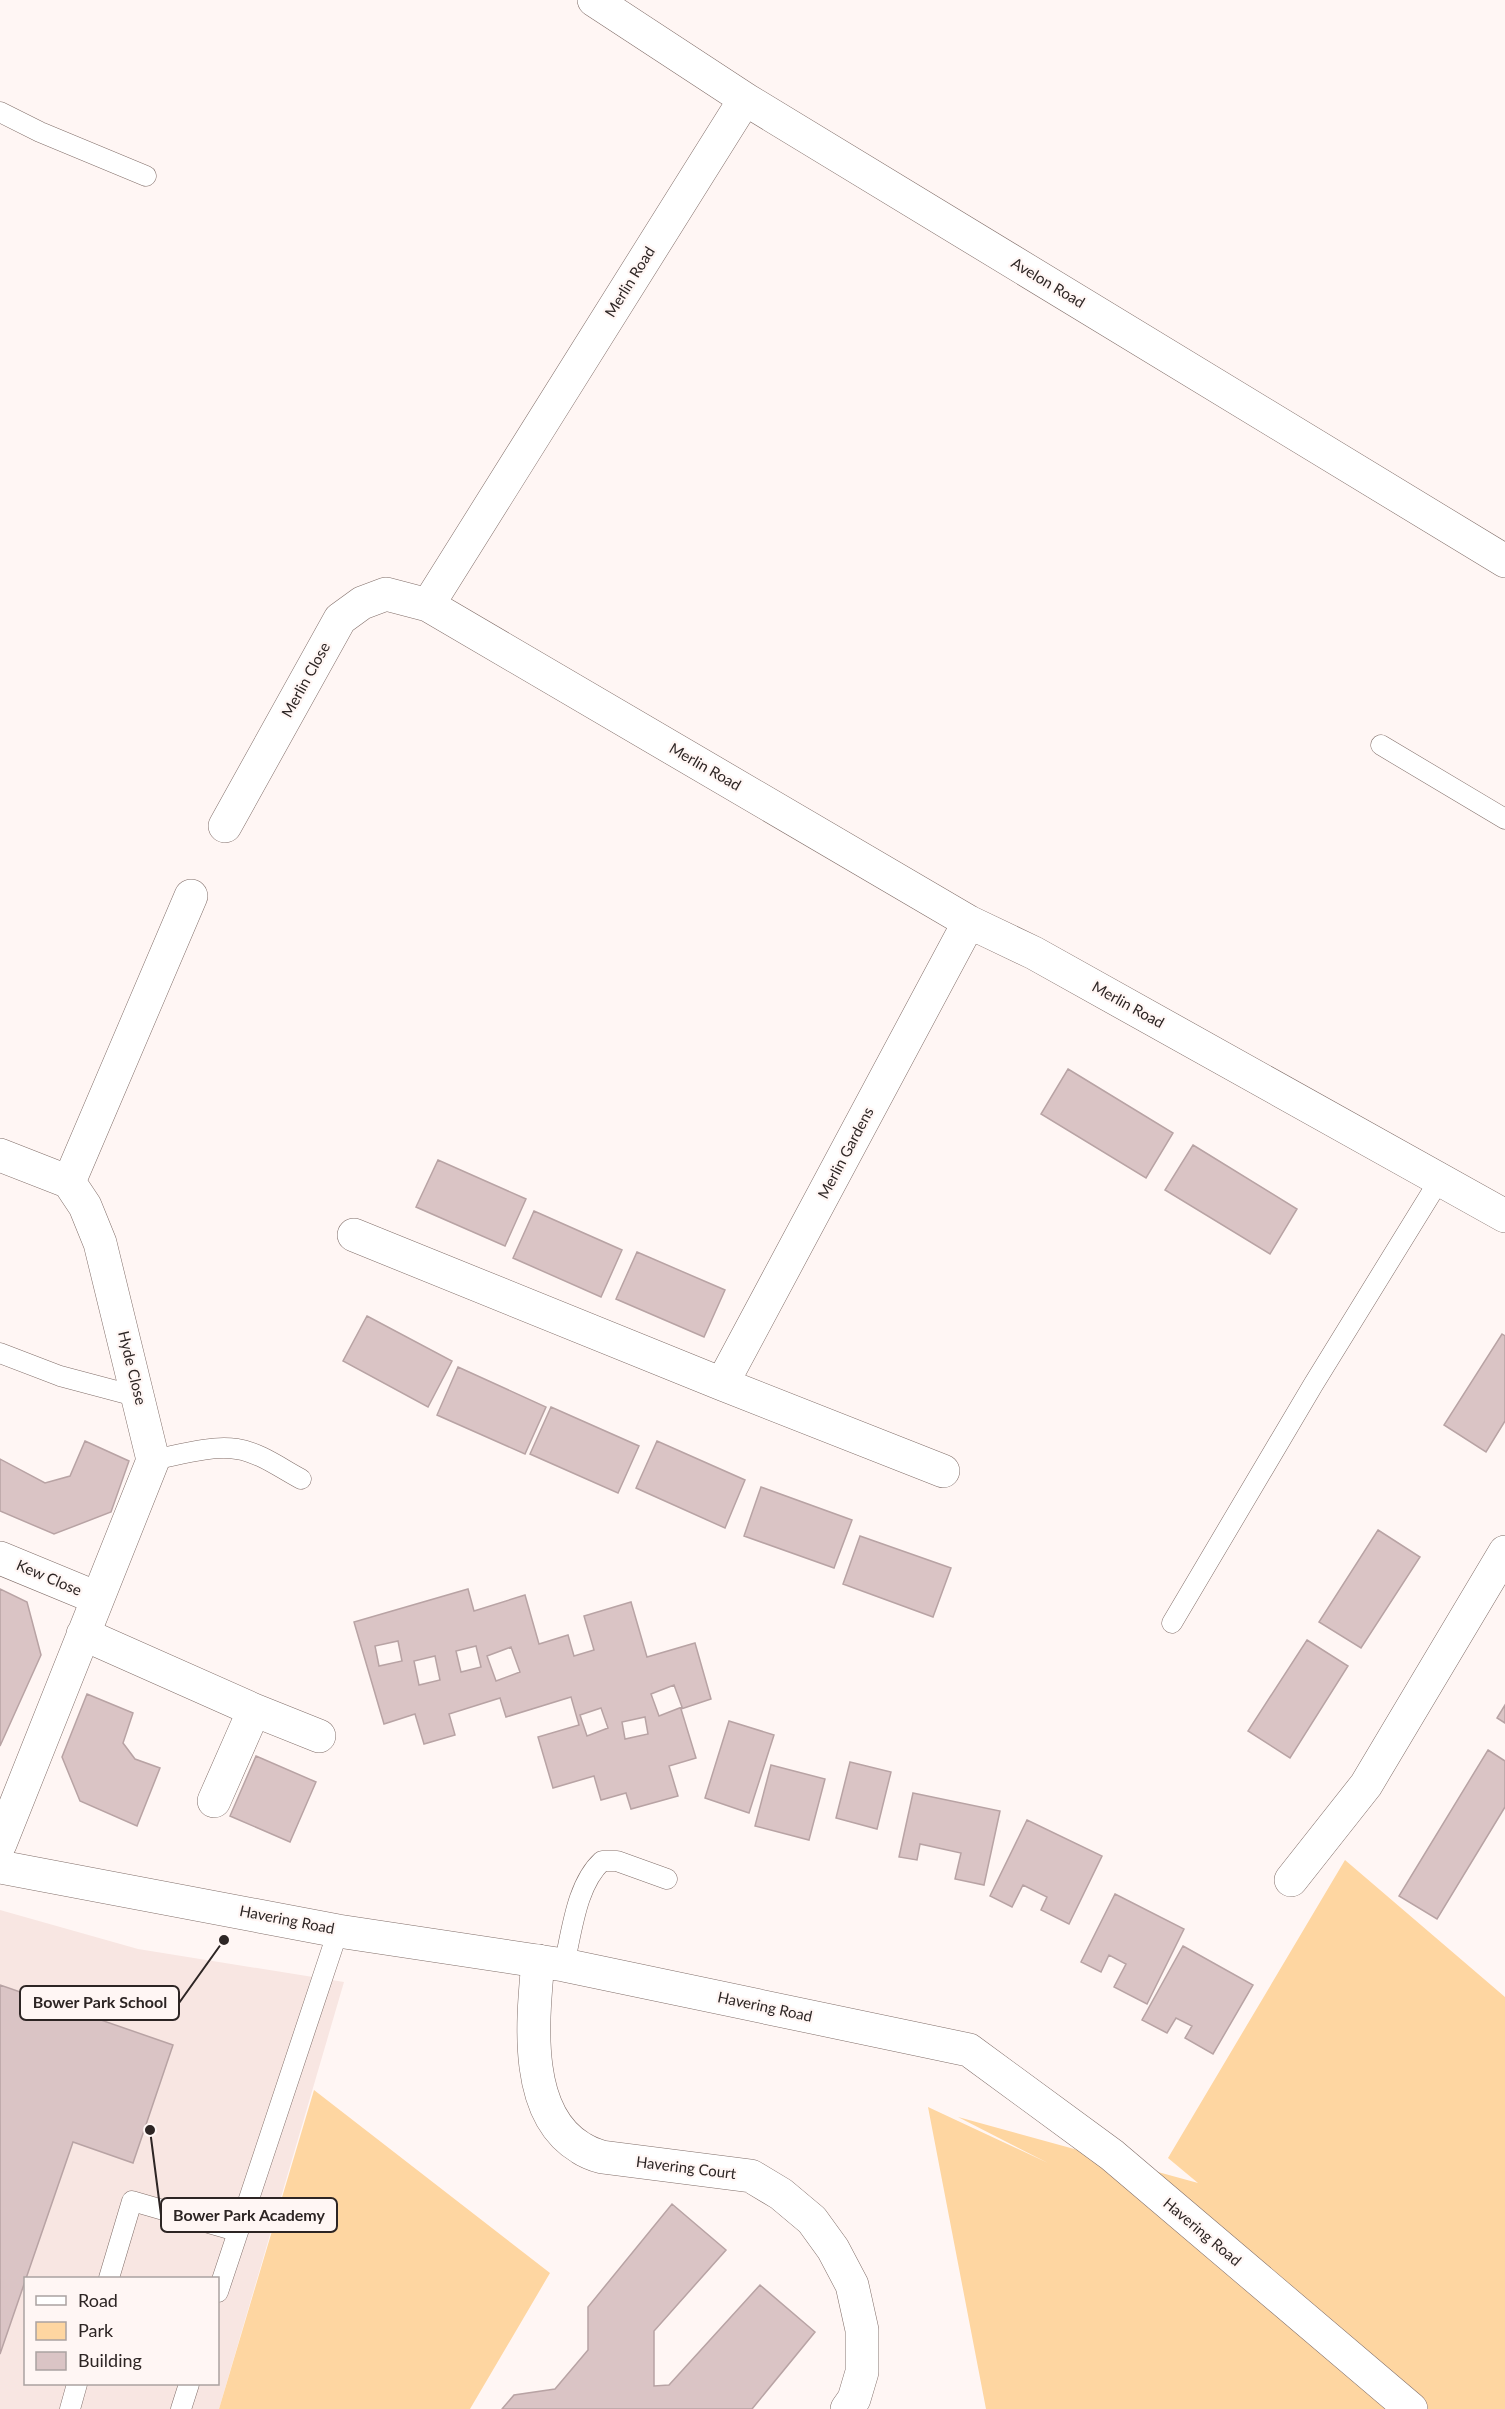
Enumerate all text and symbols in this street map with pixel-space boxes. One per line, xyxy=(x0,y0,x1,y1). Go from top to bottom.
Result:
street label: Merlin Road xyxy=(600,243,658,320)
street label: Avelon Road xyxy=(1009,253,1089,311)
street label: Merlin Close xyxy=(277,639,333,720)
street label: Merlin Road xyxy=(666,738,745,794)
street label: Merlin Road xyxy=(1089,977,1168,1031)
street label: Merlin Gardens xyxy=(813,1104,877,1201)
street label: Hyde Close xyxy=(115,1329,151,1407)
street label: Kew Close xyxy=(14,1555,85,1599)
street label: Havering Road xyxy=(238,1901,336,1937)
callout: Bower Park School xyxy=(20,1986,179,2020)
street label: Havering Road xyxy=(716,1987,814,2025)
text: Bower Park School xyxy=(33,1992,167,2011)
street label: Havering Court xyxy=(635,2152,738,2182)
street label: Havering Road xyxy=(1160,2193,1245,2269)
callout: Bower Park Academy xyxy=(161,2198,337,2232)
text: Bower Park Academy xyxy=(173,2205,325,2224)
legend xyxy=(24,2277,219,2385)
text: Road xyxy=(78,2289,118,2311)
text: Park xyxy=(78,2319,114,2341)
text: Building xyxy=(78,2349,142,2371)

